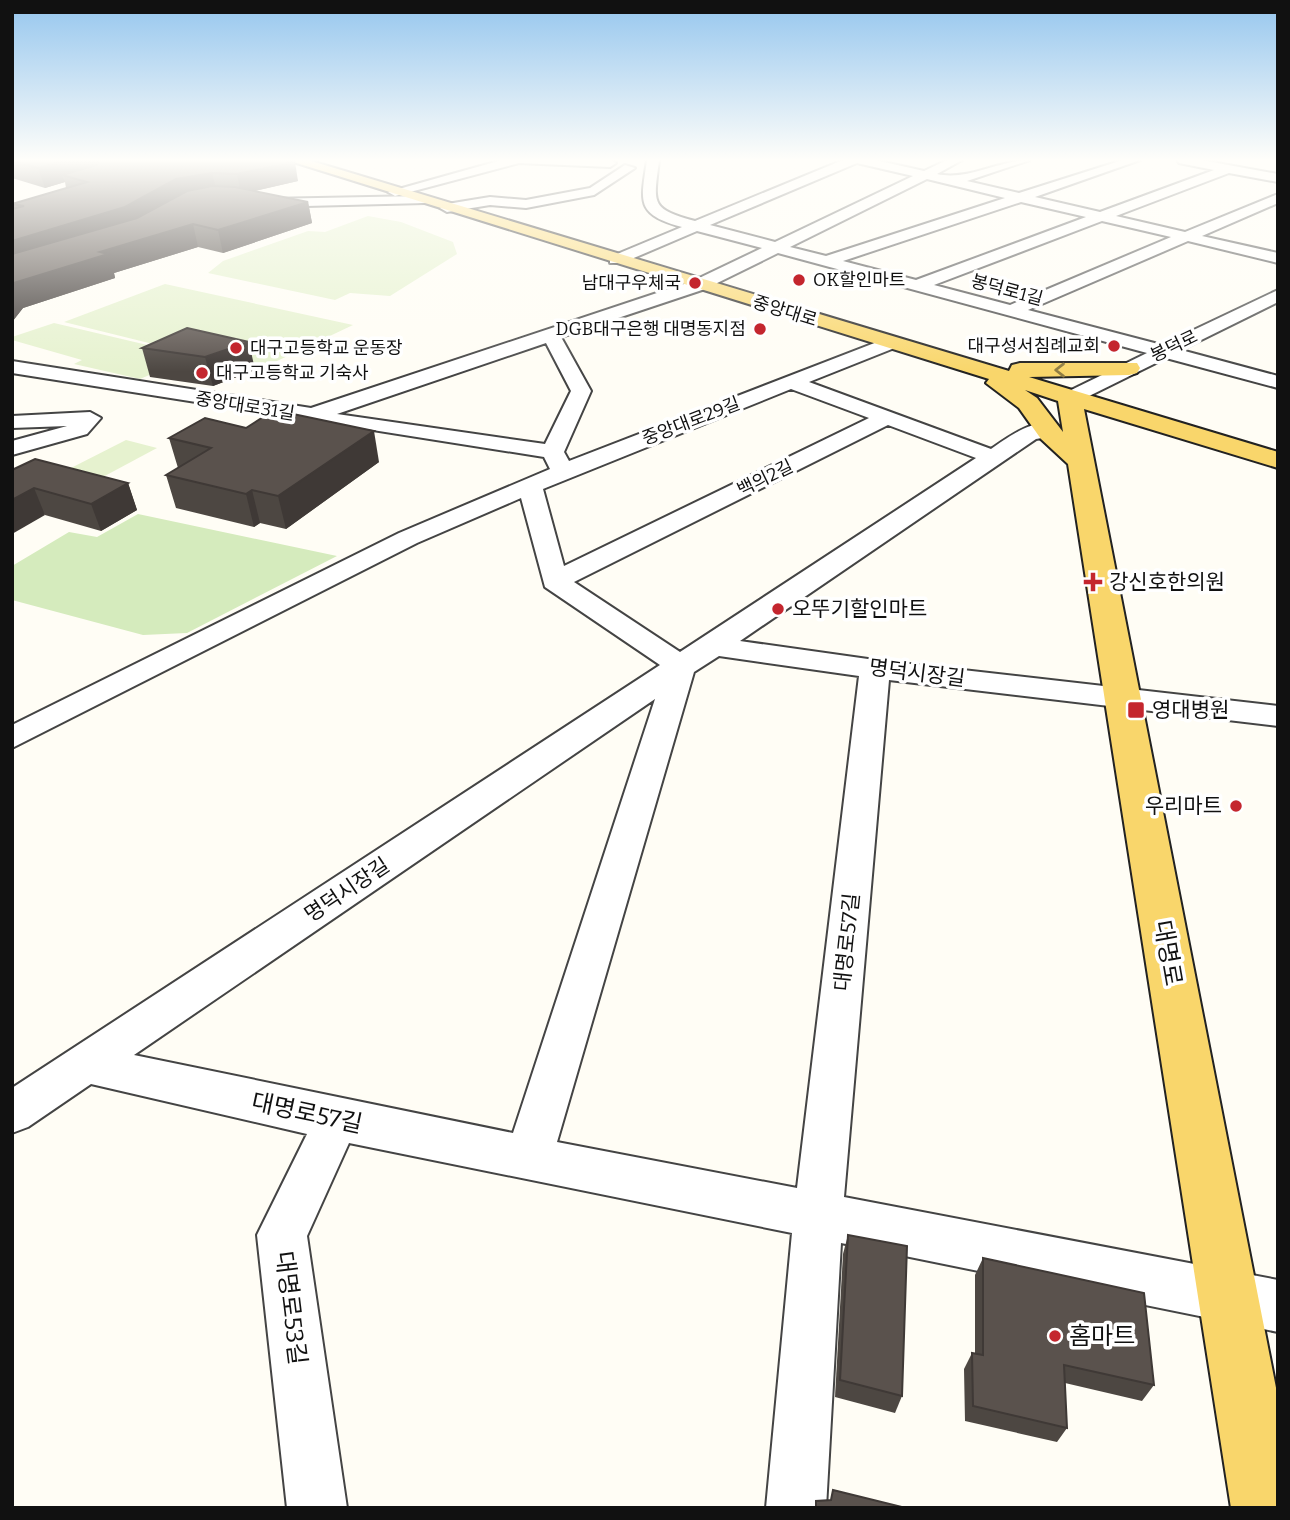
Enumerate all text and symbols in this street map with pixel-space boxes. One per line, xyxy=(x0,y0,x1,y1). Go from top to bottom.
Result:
place label: OK할인마트 xyxy=(813,269,905,291)
street label: 봉덕로1길 xyxy=(969,270,1045,310)
place label: 남대구우체국 xyxy=(582,272,681,294)
marker: OK할인마트 xyxy=(791,272,807,288)
marker: 남대구우체국 xyxy=(687,275,703,291)
street label: 중앙대로 xyxy=(750,291,820,331)
place label: DGB대구은행 대명동지점 xyxy=(556,318,746,340)
marker: DGB대구은행 대명동지점 xyxy=(752,321,768,337)
street label: 봉덕로 xyxy=(1147,325,1201,367)
place label: 대구성서침례교회 xyxy=(968,335,1100,357)
place label: 대구고등학교 운동장 xyxy=(250,337,403,359)
marker: 대구성서침례교회 xyxy=(1106,338,1122,354)
marker: 대구고등학교 운동장 xyxy=(228,340,244,356)
place label: 대구고등학교 기숙사 xyxy=(216,362,369,384)
one-way arrow xyxy=(1055,362,1065,378)
marker: 대구고등학교 기숙사 xyxy=(194,365,210,381)
street label: 중앙대로31길 xyxy=(194,387,296,425)
street label: 중앙대로29길 xyxy=(639,392,743,450)
street label: 백의2길 xyxy=(733,455,797,501)
place label: 강신호한의원 xyxy=(1109,569,1225,595)
marker: 강신호한의원 xyxy=(1083,572,1103,592)
place label: 오뚜기할인마트 xyxy=(792,596,927,622)
marker: 오뚜기할인마트 xyxy=(770,601,786,617)
street label: 명덕시장길 xyxy=(867,654,967,692)
place label: 영대병원 xyxy=(1152,697,1229,723)
marker: 영대병원 xyxy=(1126,700,1146,720)
place label: 우리마트 xyxy=(1145,793,1222,819)
marker: 우리마트 xyxy=(1228,798,1244,814)
street label: 명덕시장길 xyxy=(300,852,394,928)
street label: 대명로57길 xyxy=(829,892,865,992)
street label: 대명로 xyxy=(1148,918,1188,988)
street label: 대명로57길 xyxy=(249,1088,365,1138)
street label: 대명로53길 xyxy=(270,1250,312,1366)
place label: 홈마트 xyxy=(1069,1322,1135,1350)
marker: 홈마트 xyxy=(1047,1328,1063,1344)

